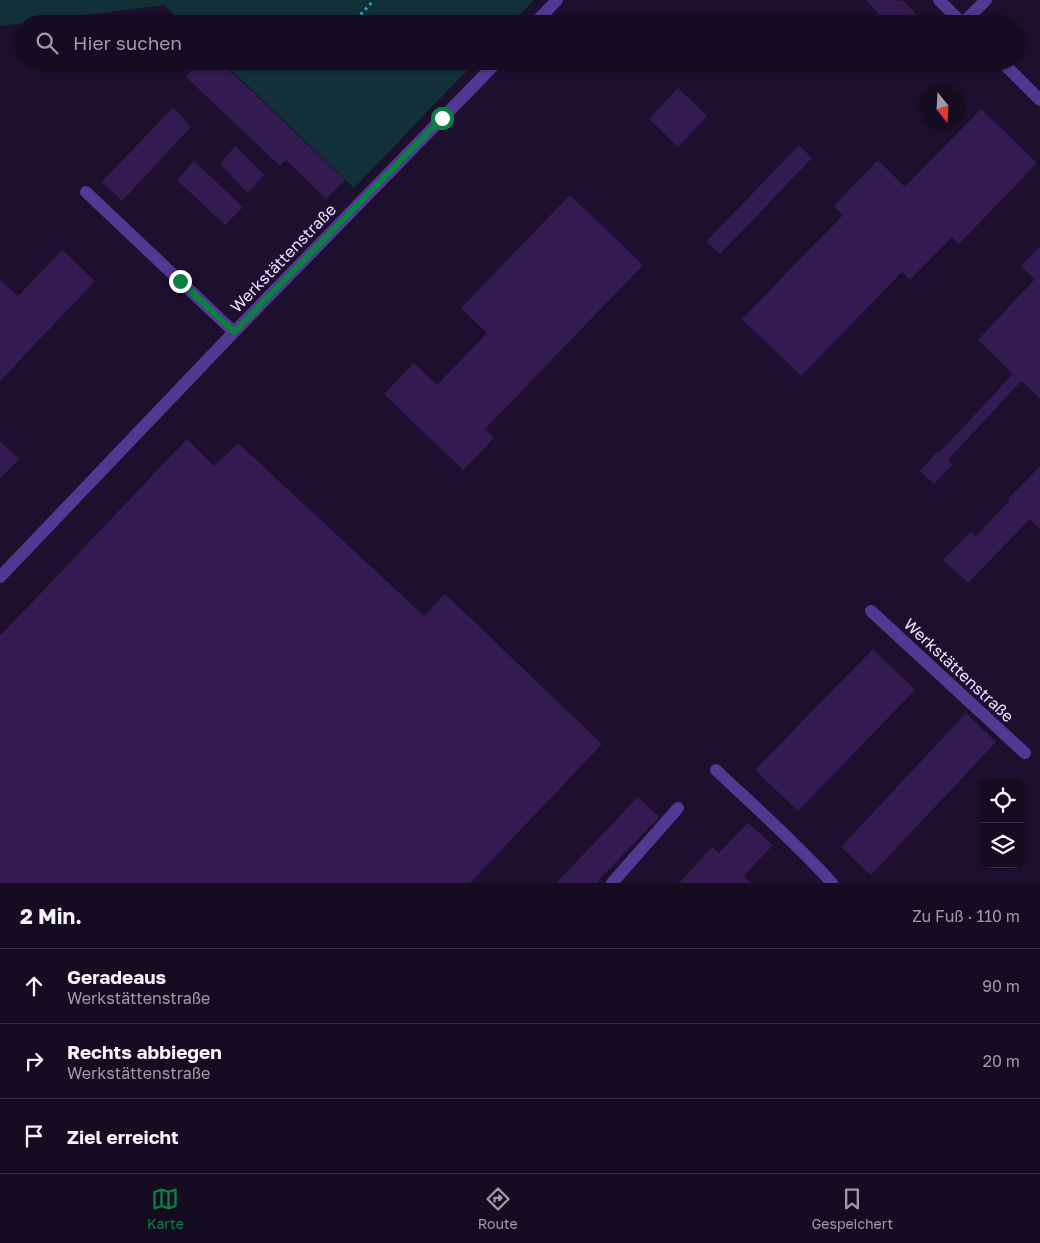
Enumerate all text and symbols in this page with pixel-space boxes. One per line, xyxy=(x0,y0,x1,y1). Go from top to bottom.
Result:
search box xyxy=(15,15,1025,70)
icon: search xyxy=(33,29,61,57)
text: Hier suchen xyxy=(73,31,182,54)
north arrow xyxy=(920,85,965,130)
route start xyxy=(431,107,454,130)
street label: Werkstättenstraße xyxy=(226,199,340,317)
route end xyxy=(169,270,192,293)
street label: Werkstättenstraße xyxy=(900,614,1018,726)
map controls xyxy=(980,778,1025,868)
button: locate xyxy=(980,778,1025,823)
button: layers xyxy=(980,823,1025,868)
text: 2 Min. xyxy=(20,903,82,929)
text: Zu Fuß · 110 m xyxy=(912,906,1020,926)
text: Geradeaus xyxy=(67,965,166,988)
icon: ahead xyxy=(20,972,48,1000)
text: 90 m xyxy=(982,976,1020,996)
text: Werkstättenstraße xyxy=(67,988,210,1008)
text: Rechts abbiegen xyxy=(67,1040,222,1063)
icon: right xyxy=(20,1047,48,1075)
text: 20 m xyxy=(983,1051,1020,1071)
text: Werkstättenstraße xyxy=(67,1063,210,1083)
icon: arrive xyxy=(20,1122,48,1150)
text: Ziel erreicht xyxy=(67,1125,179,1148)
tab: Karte xyxy=(147,1185,184,1232)
tab: Route xyxy=(478,1185,518,1232)
tab: Gespeichert xyxy=(811,1185,893,1232)

